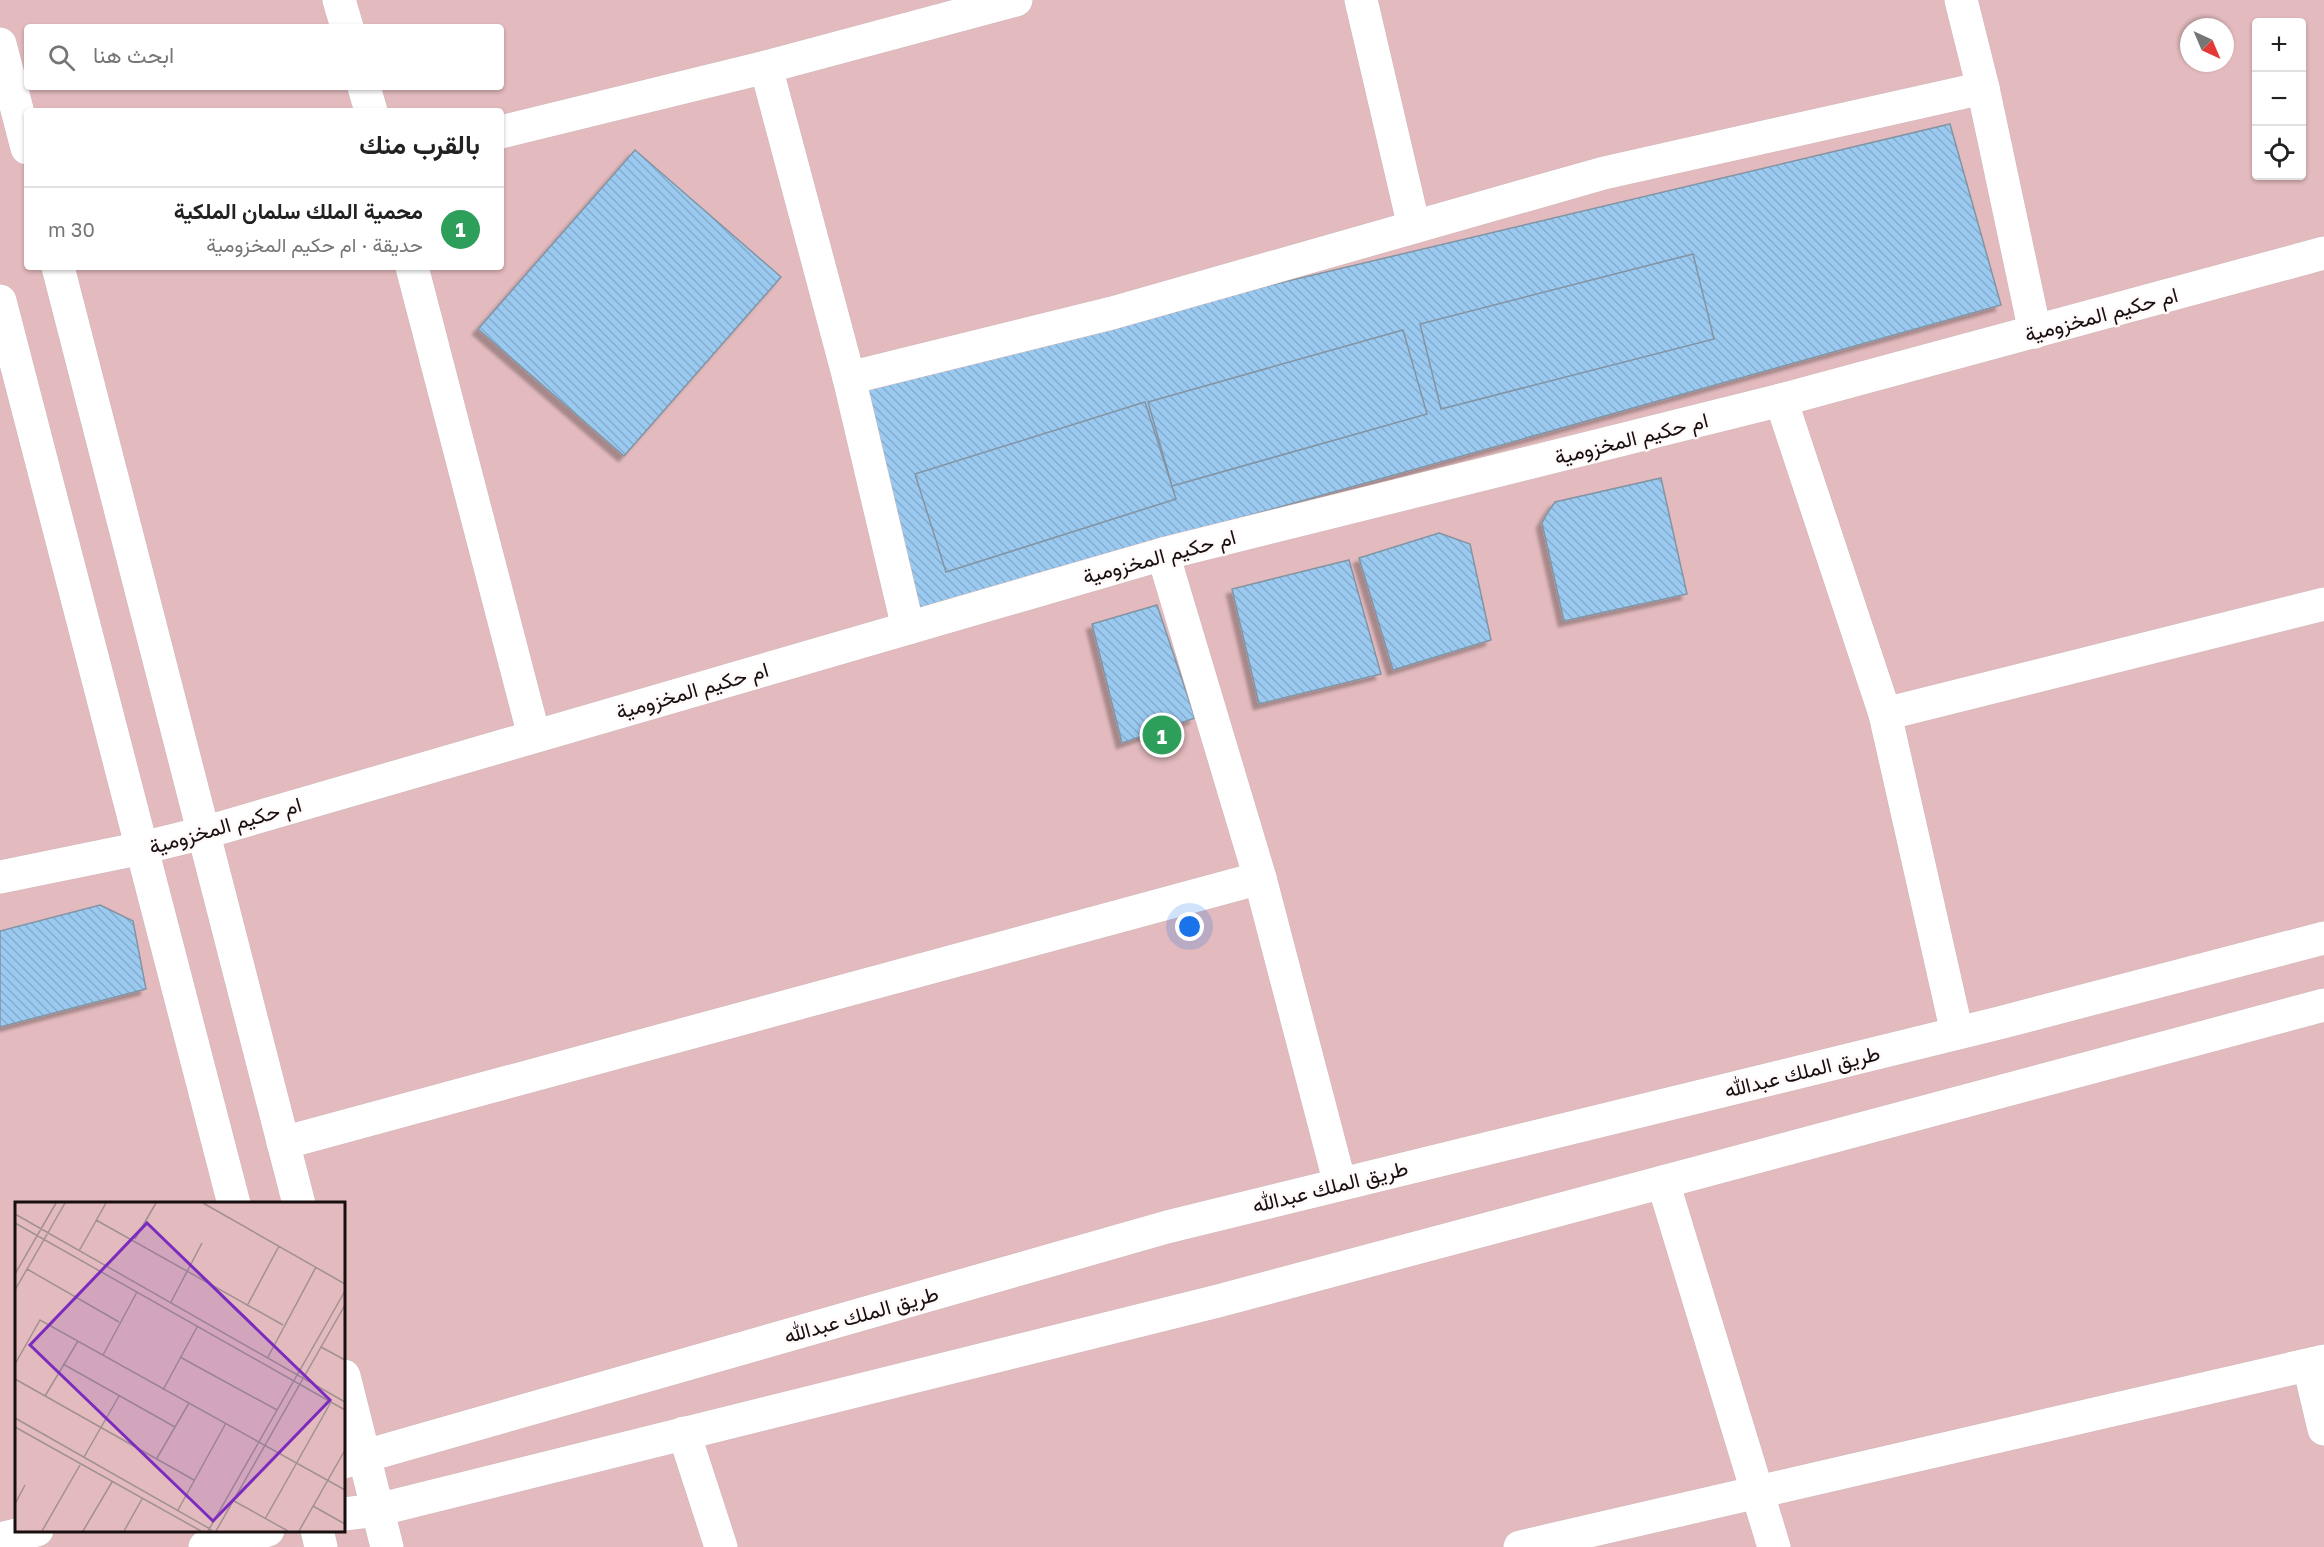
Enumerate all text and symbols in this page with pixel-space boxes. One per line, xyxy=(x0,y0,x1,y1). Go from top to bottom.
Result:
north arrow xyxy=(2180,18,2234,72)
map controls xyxy=(2252,18,2306,180)
button: + xyxy=(2252,18,2306,72)
search box xyxy=(24,24,504,90)
icon: search xyxy=(45,41,78,74)
text: ابحث هنا xyxy=(93,41,174,68)
button: − xyxy=(2252,72,2306,126)
button: locate xyxy=(2252,126,2306,180)
text: بالقرب منك xyxy=(359,129,480,160)
text: محمية الملك سلمان الملكية xyxy=(174,197,423,224)
text: 30 m xyxy=(48,217,95,241)
text: 1 xyxy=(455,217,466,241)
text: حديقة · ام حكيم المخزومية xyxy=(206,232,423,256)
street label: ام حكيم المخزومية xyxy=(2021,281,2181,349)
street label: ام حكيم المخزومية xyxy=(1551,406,1711,472)
street label: ام حكيم المخزومية xyxy=(1079,523,1239,591)
street label: ام حكيم المخزومية xyxy=(613,656,772,726)
pin: 1 xyxy=(1142,712,1182,758)
street label: ام حكيم المخزومية xyxy=(146,791,305,861)
your location xyxy=(1175,912,1204,941)
street label: طريق الملك عبدالله xyxy=(1721,1039,1883,1104)
street label: طريق الملك عبدالله xyxy=(1249,1154,1411,1219)
inset map xyxy=(15,1202,345,1532)
street label: طريق الملك عبدالله xyxy=(781,1280,942,1349)

